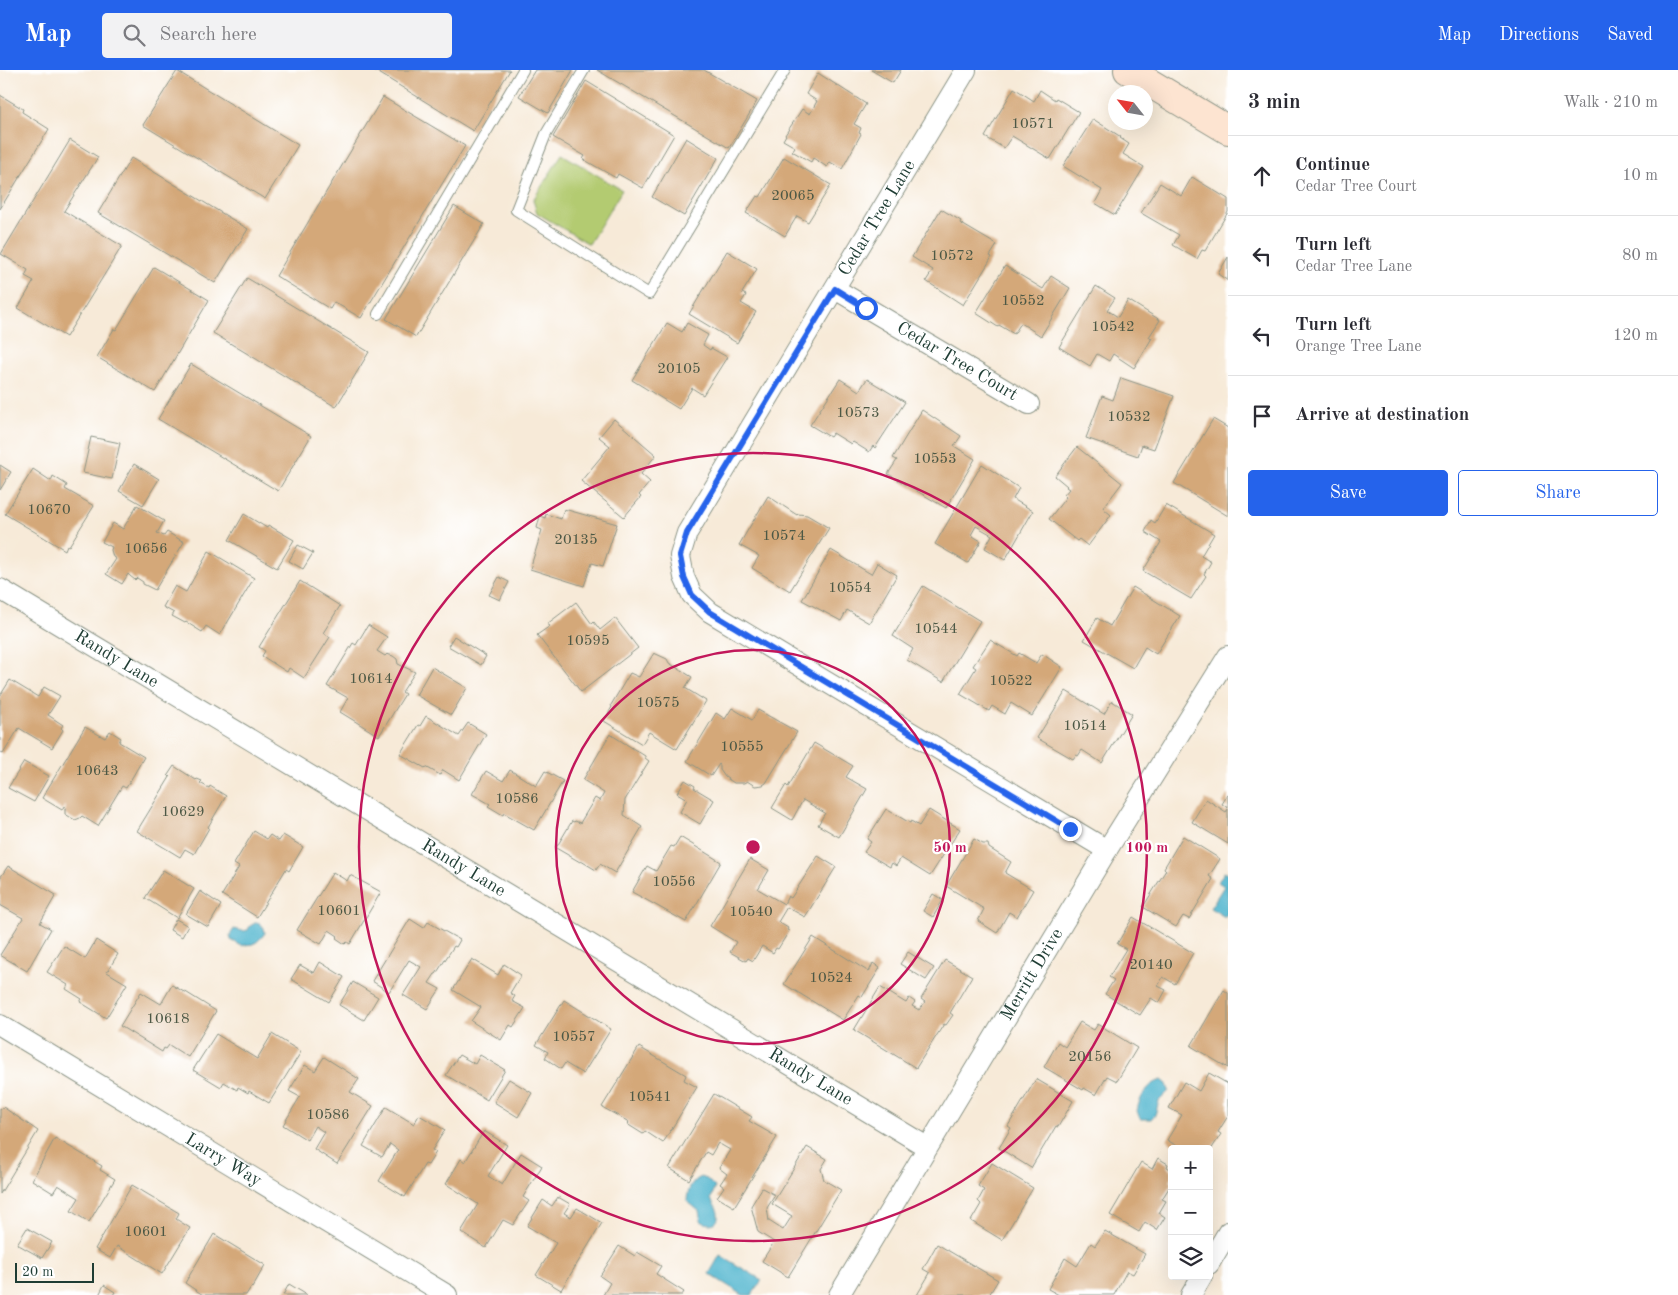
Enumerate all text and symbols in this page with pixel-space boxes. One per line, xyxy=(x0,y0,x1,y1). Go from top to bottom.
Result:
search box xyxy=(102,13,452,58)
icon: search xyxy=(120,21,148,49)
text: Map xyxy=(25,23,72,47)
text: Search here xyxy=(160,26,257,45)
text: Map xyxy=(1438,26,1471,44)
text: Directions xyxy=(1499,26,1579,44)
text: Saved xyxy=(1607,26,1653,44)
north arrow xyxy=(1108,85,1153,130)
text: 3 min xyxy=(1248,92,1301,113)
text: Walk · 210 m xyxy=(1563,95,1658,111)
house number: 10571 xyxy=(1011,117,1055,132)
text: Continue xyxy=(1295,156,1370,175)
street label: Cedar Tree Lane xyxy=(835,157,919,279)
icon: ahead xyxy=(1248,162,1276,190)
text: 10 m xyxy=(1622,168,1658,184)
text: Cedar Tree Court xyxy=(1295,179,1417,195)
house number: 20065 xyxy=(771,189,815,204)
text: Turn left xyxy=(1295,236,1372,255)
icon: left xyxy=(1248,242,1276,270)
text: 80 m xyxy=(1622,248,1658,264)
house number: 10572 xyxy=(930,249,974,264)
text: Cedar Tree Lane xyxy=(1295,259,1412,275)
house number: 10552 xyxy=(1001,294,1045,309)
route start xyxy=(855,297,878,320)
text: Turn left xyxy=(1295,316,1372,335)
street label: Cedar Tree Court xyxy=(894,319,1021,404)
house number: 10542 xyxy=(1091,320,1135,335)
icon: left xyxy=(1248,322,1276,350)
text: 120 m xyxy=(1613,328,1658,344)
text: Orange Tree Lane xyxy=(1295,339,1422,355)
house number: 20105 xyxy=(657,362,701,377)
icon: arrive xyxy=(1248,402,1276,430)
house number: 10573 xyxy=(836,406,880,421)
text: Arrive at destination xyxy=(1295,406,1469,425)
house number: 10532 xyxy=(1107,410,1151,425)
house number: 10553 xyxy=(913,452,957,467)
button: Save xyxy=(1248,470,1448,516)
button: Share xyxy=(1458,470,1658,516)
house number: 10670 xyxy=(27,503,71,518)
house number: 10574 xyxy=(762,529,806,544)
house number: 20135 xyxy=(554,533,598,548)
house number: 10656 xyxy=(124,542,168,557)
house number: 10554 xyxy=(828,581,872,596)
house number: 10544 xyxy=(914,622,958,637)
street label: Randy Lane xyxy=(71,627,162,691)
house number: 10595 xyxy=(566,634,610,649)
house number: 10614 xyxy=(349,672,393,687)
house number: 10522 xyxy=(989,674,1033,689)
house number: 10575 xyxy=(636,696,680,711)
house number: 10514 xyxy=(1063,719,1107,734)
house number: 10555 xyxy=(720,740,764,755)
house number: 10643 xyxy=(75,764,119,779)
house number: 10586 xyxy=(495,792,539,807)
house number: 10629 xyxy=(161,805,205,820)
route end xyxy=(1059,818,1082,841)
street label: Randy Lane xyxy=(418,836,509,900)
centre of rings xyxy=(744,838,762,856)
text: 50 m xyxy=(933,841,967,856)
text: 100 m xyxy=(1126,841,1168,856)
house number: 10556 xyxy=(652,875,696,890)
house number: 10601 xyxy=(317,904,361,919)
house number: 10540 xyxy=(729,905,773,920)
street label: Merritt Drive xyxy=(997,925,1066,1024)
house number: 20140 xyxy=(1129,958,1173,973)
house number: 10524 xyxy=(809,971,853,986)
house number: 10618 xyxy=(146,1012,190,1027)
house number: 10557 xyxy=(552,1030,596,1045)
street label: Randy Lane xyxy=(765,1045,856,1109)
house number: 20156 xyxy=(1068,1050,1112,1065)
house number: 10541 xyxy=(628,1090,672,1105)
house number: 10586 xyxy=(306,1108,350,1123)
street label: Larry Way xyxy=(182,1130,265,1190)
map controls xyxy=(1168,1145,1213,1280)
button: + xyxy=(1168,1145,1213,1190)
button: − xyxy=(1168,1190,1213,1235)
house number: 10601 xyxy=(124,1225,168,1240)
button: layers xyxy=(1168,1235,1213,1280)
scale bar xyxy=(15,1260,94,1283)
text: 20 m xyxy=(22,1265,53,1279)

